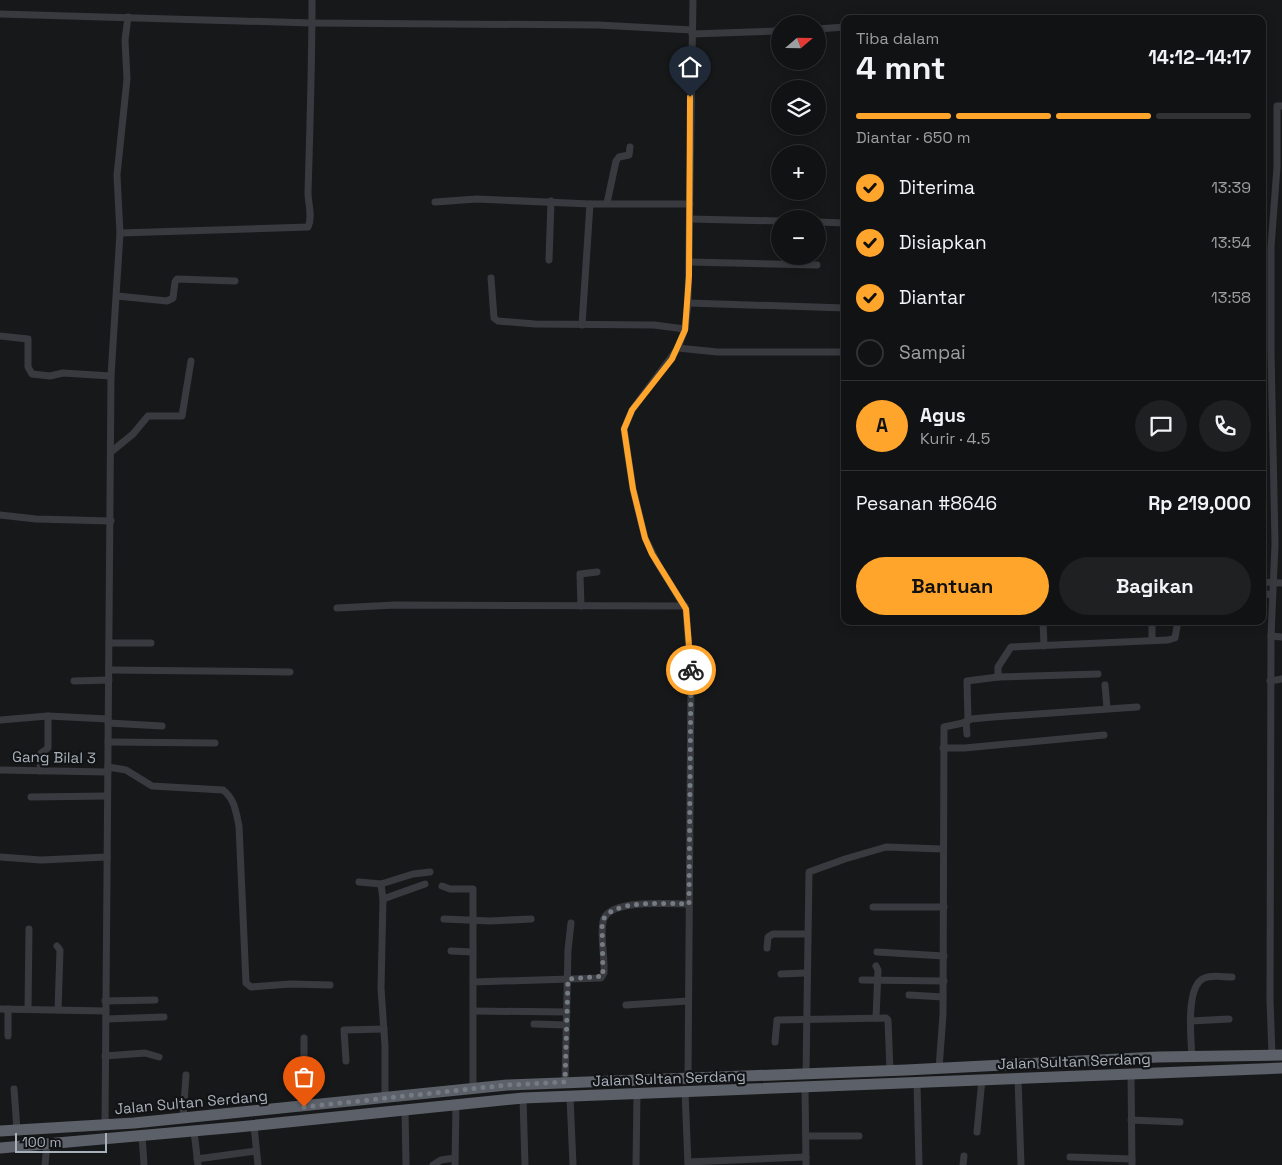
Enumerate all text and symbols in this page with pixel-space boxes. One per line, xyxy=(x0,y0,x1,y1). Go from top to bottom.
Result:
north arrow xyxy=(771,15,826,70)
map controls xyxy=(771,15,826,265)
text: Tiba dalam xyxy=(856,28,939,49)
text: 14:12–14:17 xyxy=(1148,45,1251,70)
pin xyxy=(669,46,711,97)
text: 4 mnt xyxy=(856,48,946,88)
icon: home xyxy=(676,53,704,81)
button: layers xyxy=(771,80,826,135)
text: Diantar · 650 m xyxy=(856,127,971,148)
button: + xyxy=(771,145,826,200)
icon: check xyxy=(856,174,884,202)
text: Diterima xyxy=(899,175,975,200)
text: 13:39 xyxy=(1211,177,1251,198)
button: − xyxy=(771,210,826,265)
icon: check xyxy=(856,229,884,257)
text: Disiapkan xyxy=(899,230,987,255)
text: 13:54 xyxy=(1211,232,1251,253)
icon: check xyxy=(856,284,884,312)
text: Diantar xyxy=(899,285,965,310)
text: 13:58 xyxy=(1211,287,1251,308)
text: Sampai xyxy=(899,340,966,365)
button: chat xyxy=(1135,400,1187,452)
button: phone xyxy=(1199,400,1251,452)
text: Agus xyxy=(920,403,966,428)
text: A xyxy=(876,413,888,438)
text: Kurir · 4.5 xyxy=(920,428,990,449)
text: Pesanan #8646 xyxy=(856,491,997,516)
text: Rp 219,000 xyxy=(1148,491,1251,516)
button: Bantuan xyxy=(856,557,1049,615)
button: Bagikan xyxy=(1059,557,1251,615)
courier xyxy=(666,645,716,695)
icon: bike xyxy=(677,656,705,684)
street label: Gang Bilal 3 xyxy=(12,747,96,767)
street label: Jalan Sultan Serdang xyxy=(997,1049,1151,1073)
pin xyxy=(283,1056,325,1107)
icon: bag xyxy=(290,1063,318,1091)
street label: Jalan Sultan Serdang xyxy=(592,1066,746,1090)
street label: Jalan Sultan Serdang xyxy=(114,1086,268,1118)
scale bar xyxy=(15,1130,108,1153)
text: 100 m xyxy=(22,1133,61,1151)

